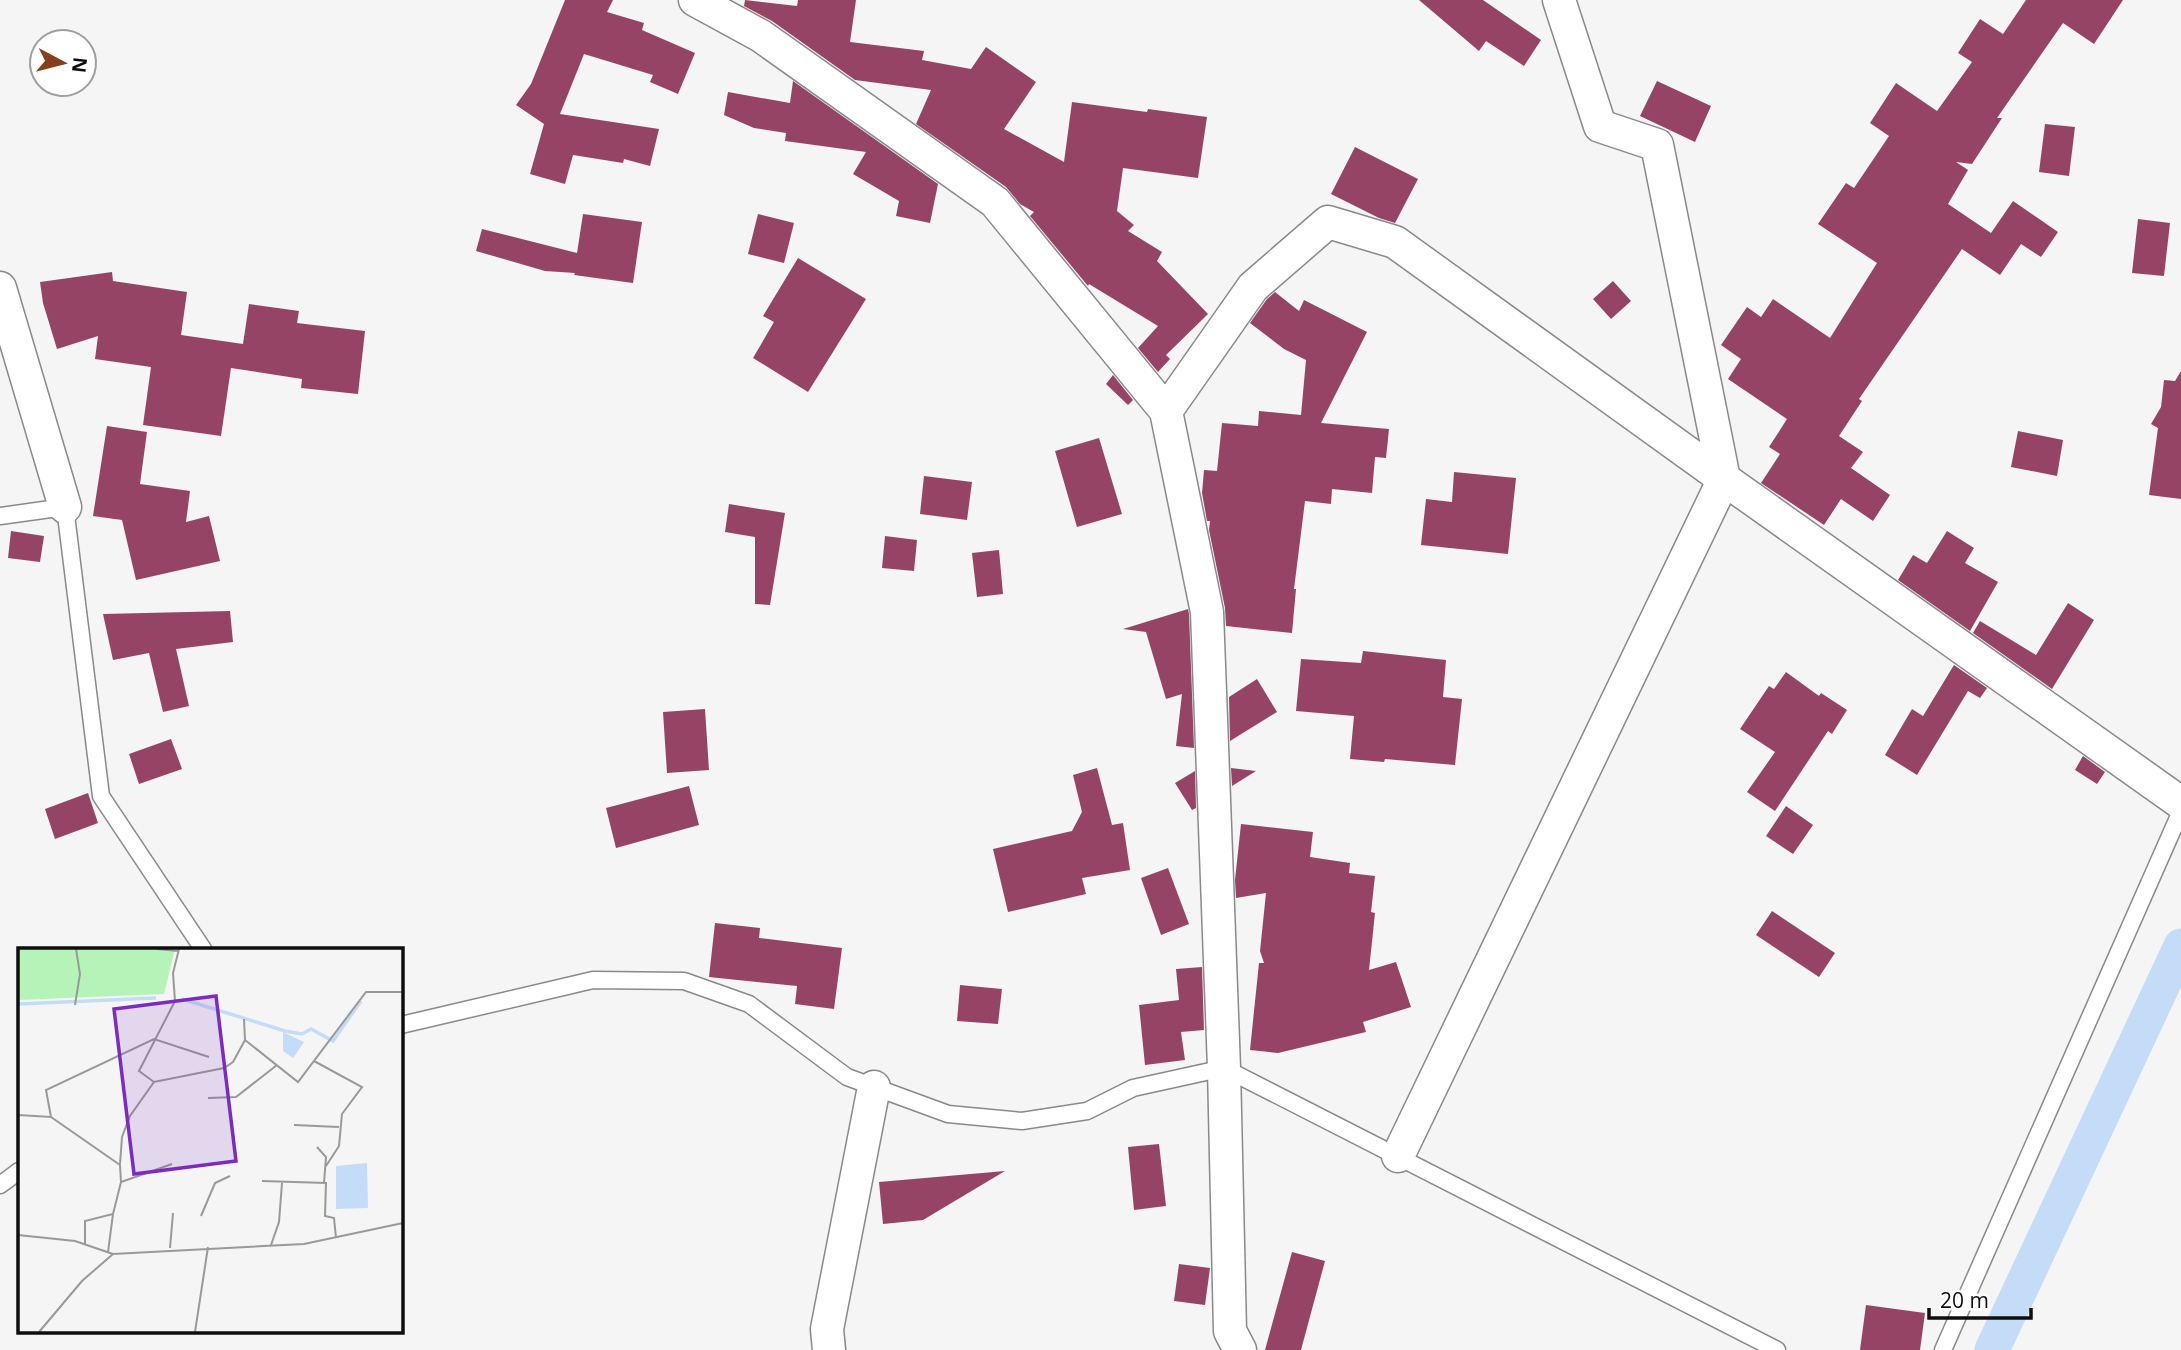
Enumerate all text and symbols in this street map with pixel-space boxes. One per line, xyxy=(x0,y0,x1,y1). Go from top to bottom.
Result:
north arrow xyxy=(28,28,98,98)
text: N xyxy=(66,56,94,74)
inset map xyxy=(18,948,402,1332)
scale bar xyxy=(1929,1276,2030,1320)
text: 20 m xyxy=(1940,1286,1989,1314)

